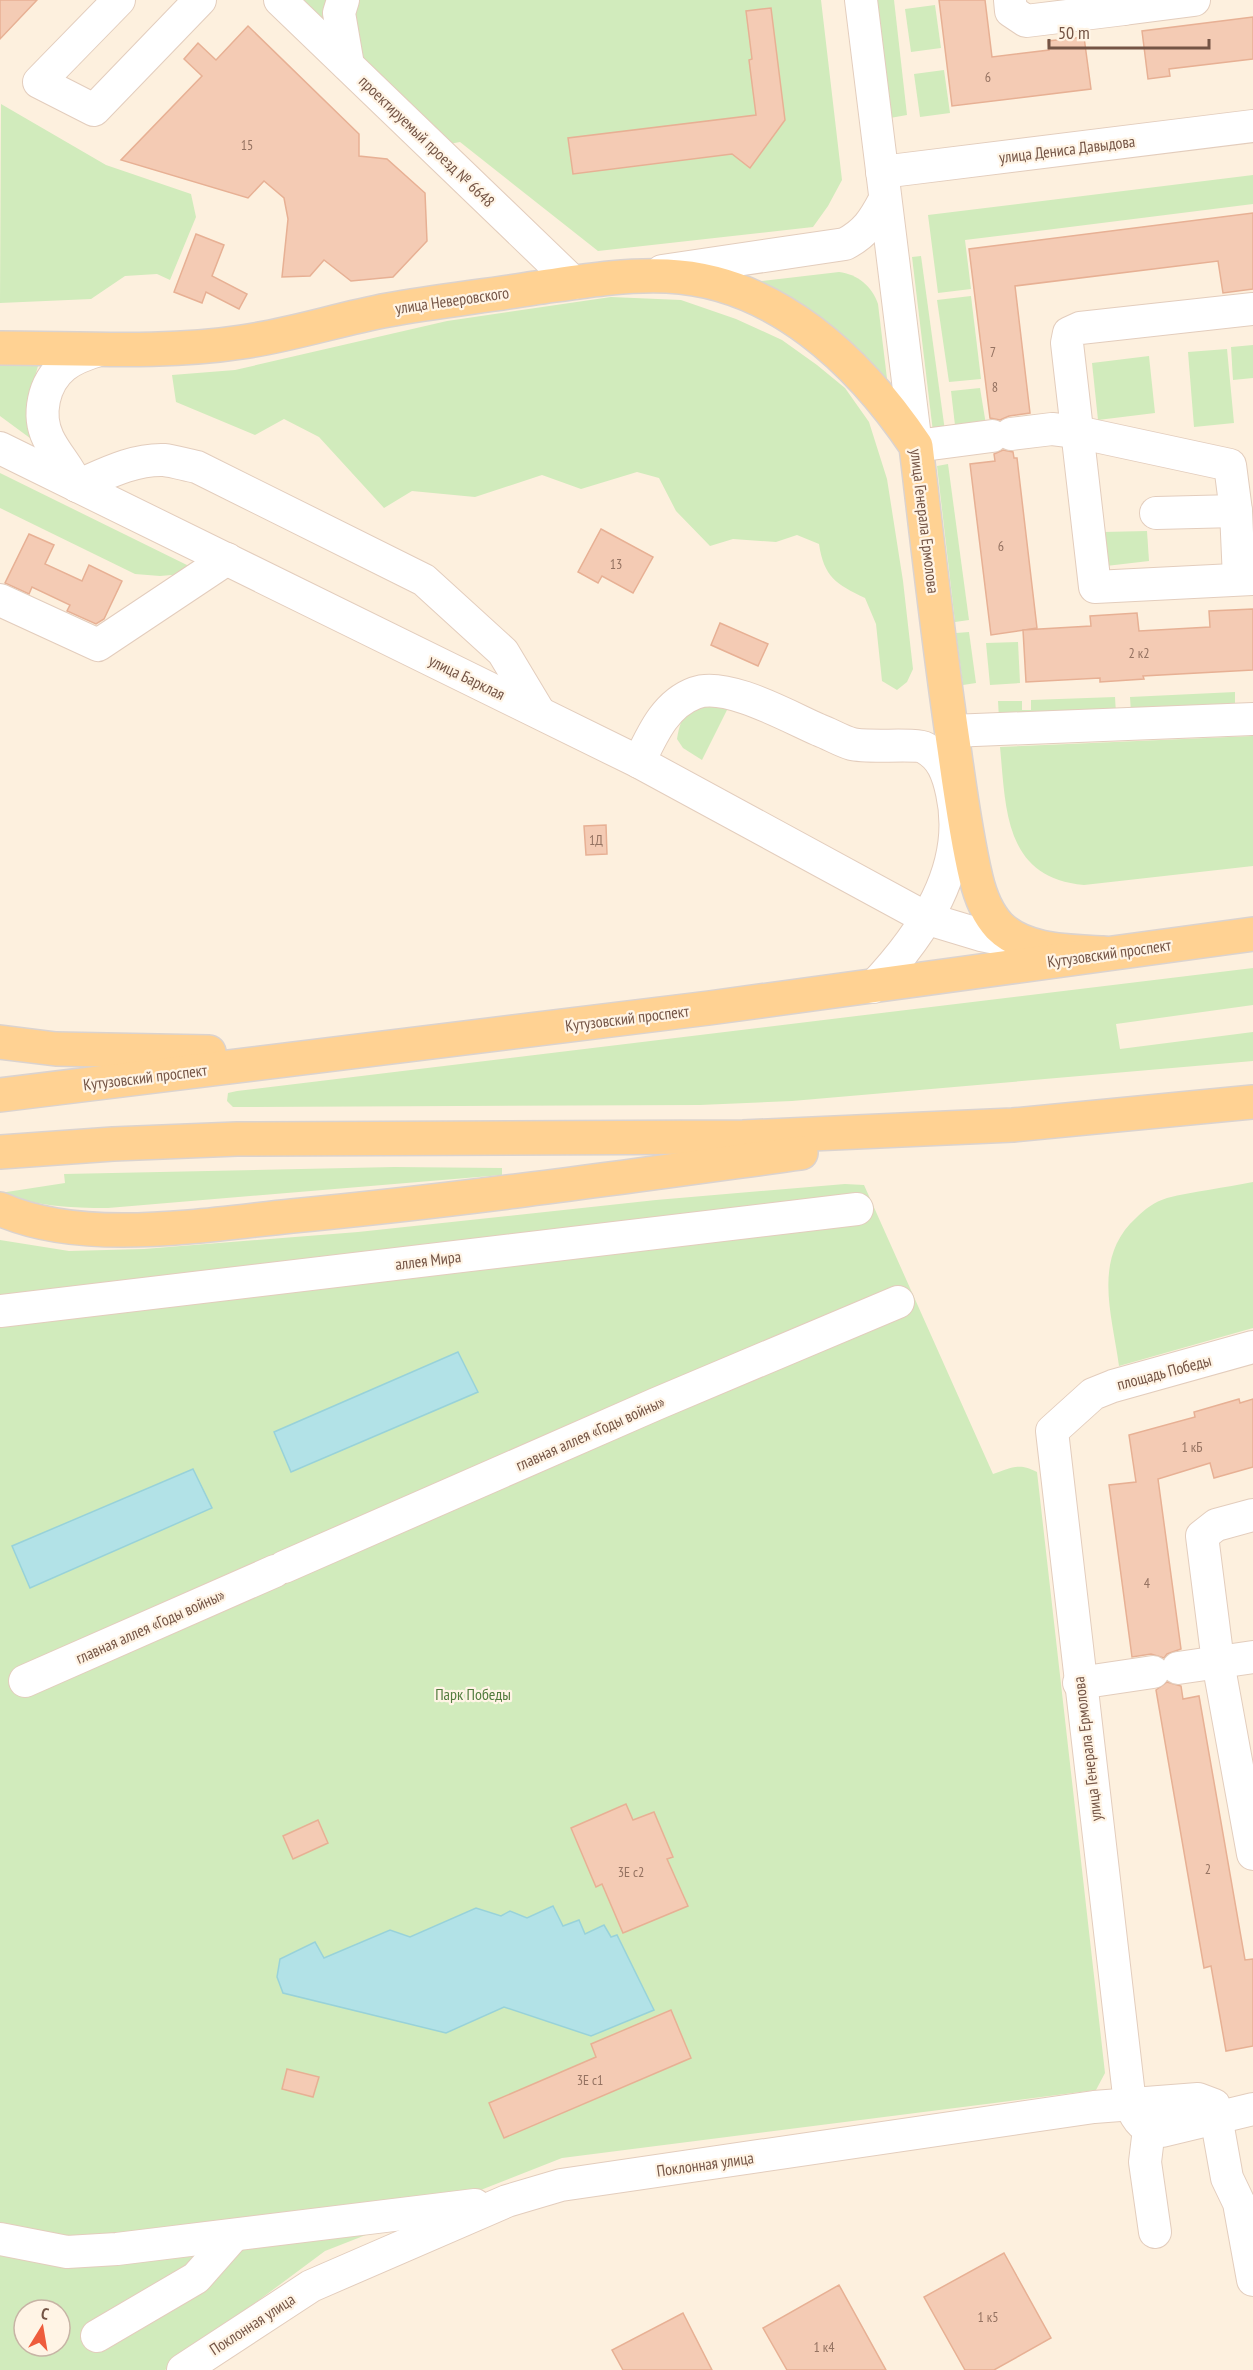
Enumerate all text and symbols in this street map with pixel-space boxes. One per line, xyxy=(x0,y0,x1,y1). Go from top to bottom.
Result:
scale bar xyxy=(1049,12,1210,50)
text: 50 m xyxy=(1058,21,1090,44)
house number: 6 xyxy=(985,68,991,86)
street label: проектируемый проезд № 6648 xyxy=(355,71,499,211)
street label: улица Дениса Давыдова xyxy=(998,131,1136,167)
house number: 15 xyxy=(241,136,253,154)
street label: улица Неверовского xyxy=(394,282,510,318)
house number: 7 xyxy=(990,343,996,361)
house number: 8 xyxy=(992,378,998,396)
street label: улица Генерала Ермолова xyxy=(906,447,944,595)
house number: 6 xyxy=(998,537,1004,555)
house number: 13 xyxy=(610,555,622,573)
house number: 2 к2 xyxy=(1129,644,1150,662)
street label: улица Барклая xyxy=(426,650,508,704)
house number: 1Д xyxy=(589,831,603,849)
street label: Кутузовский проспект xyxy=(1046,934,1173,972)
street label: Кутузовский проспект xyxy=(564,1000,691,1036)
street label: Кутузовский проспект xyxy=(82,1059,209,1095)
street label: аллея Мира xyxy=(394,1246,462,1274)
street label: площадь Победы xyxy=(1115,1350,1213,1394)
street label: главная аллея «Годы войны» xyxy=(512,1391,668,1475)
house number: 1 кБ xyxy=(1182,1438,1202,1456)
house number: 4 xyxy=(1144,1574,1151,1592)
street label: главная аллея «Годы войны» xyxy=(72,1584,228,1668)
street label: улица Генерала Ермолова xyxy=(1068,1675,1106,1823)
park label: Парк Победы xyxy=(435,1684,511,1704)
house number: 2 xyxy=(1205,1860,1211,1878)
house number: 3Е с2 xyxy=(618,1863,644,1881)
house number: 3Е с1 xyxy=(577,2071,603,2089)
street label: Поклонная улица xyxy=(655,2147,755,2181)
street label: Поклонная улица xyxy=(206,2289,298,2359)
north arrow xyxy=(12,2298,72,2358)
text: С xyxy=(39,2303,51,2324)
house number: 1 к5 xyxy=(978,2308,999,2326)
house number: 1 к4 xyxy=(814,2338,835,2356)

